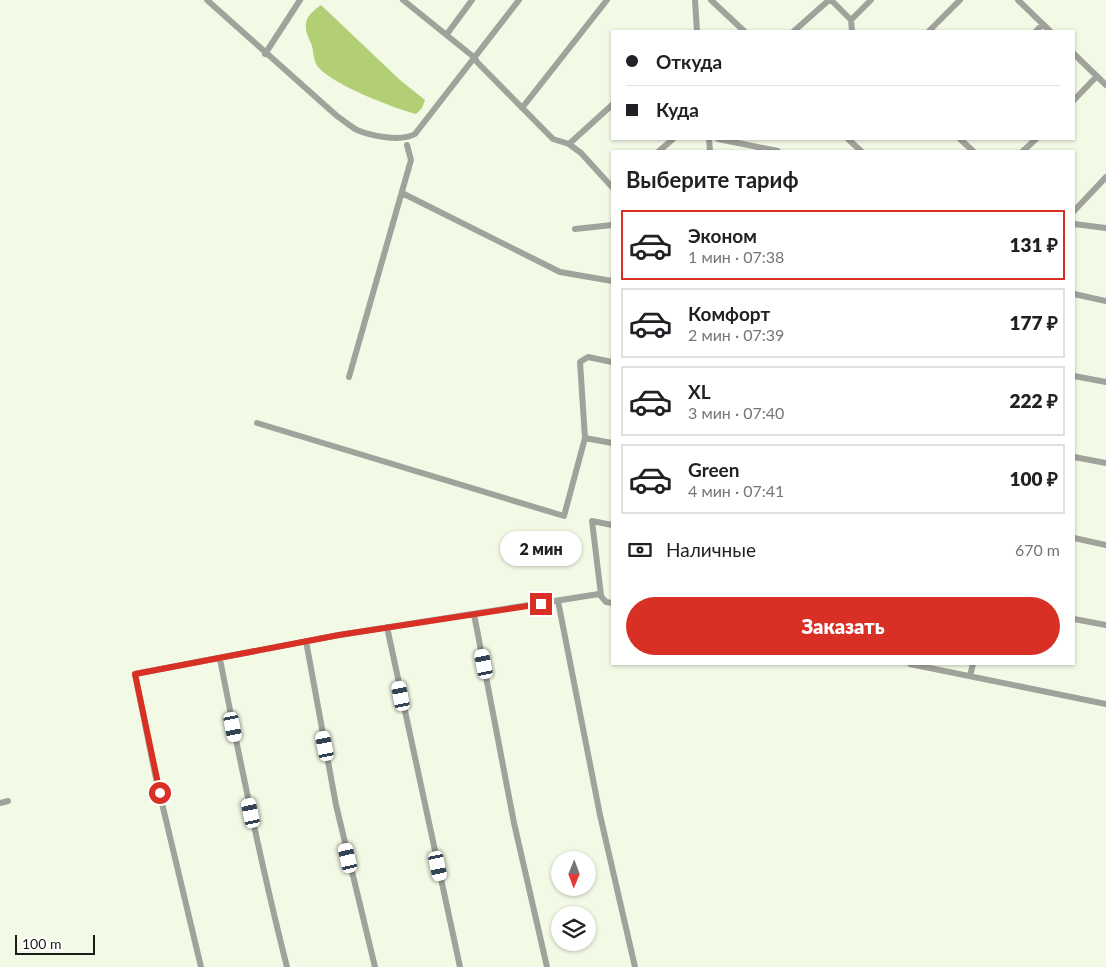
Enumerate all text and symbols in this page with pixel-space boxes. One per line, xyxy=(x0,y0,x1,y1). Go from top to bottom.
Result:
text: Откуда xyxy=(656,50,722,73)
text: Куда xyxy=(656,98,699,121)
text: Выберите тариф xyxy=(626,166,799,193)
icon: car xyxy=(628,223,673,268)
text: Эконом xyxy=(688,224,757,247)
text: 131 ₽ xyxy=(1009,233,1058,256)
text: 1 мин · 07:38 xyxy=(688,247,784,266)
icon: car xyxy=(628,301,673,346)
text: Комфорт xyxy=(688,302,770,325)
text: 177 ₽ xyxy=(1009,311,1058,334)
text: 2 мин · 07:39 xyxy=(688,325,784,344)
icon: car xyxy=(628,379,673,424)
text: XL xyxy=(688,380,711,403)
text: 222 ₽ xyxy=(1009,389,1058,412)
text: 3 мин · 07:40 xyxy=(688,403,784,422)
icon: car xyxy=(628,457,673,502)
text: Green xyxy=(688,458,739,481)
text: 100 ₽ xyxy=(1009,467,1058,490)
text: 4 мин · 07:41 xyxy=(688,481,784,500)
callout: 2 мин xyxy=(500,532,582,566)
icon: cash xyxy=(626,536,654,564)
text: Наличные xyxy=(666,538,756,561)
text: 2 мин xyxy=(519,539,563,558)
text: 670 m xyxy=(1015,540,1060,559)
route end xyxy=(530,593,552,615)
button: Заказать xyxy=(626,597,1060,655)
car xyxy=(473,648,494,680)
car xyxy=(390,680,411,712)
car xyxy=(222,711,243,743)
car xyxy=(314,730,335,762)
route start xyxy=(149,782,171,804)
car xyxy=(240,797,261,829)
car xyxy=(337,842,358,874)
car xyxy=(427,850,448,882)
north arrow xyxy=(551,851,596,896)
map controls xyxy=(551,851,596,951)
button: layers xyxy=(551,906,596,951)
scale bar xyxy=(15,932,95,955)
text: 100 m xyxy=(22,935,61,952)

